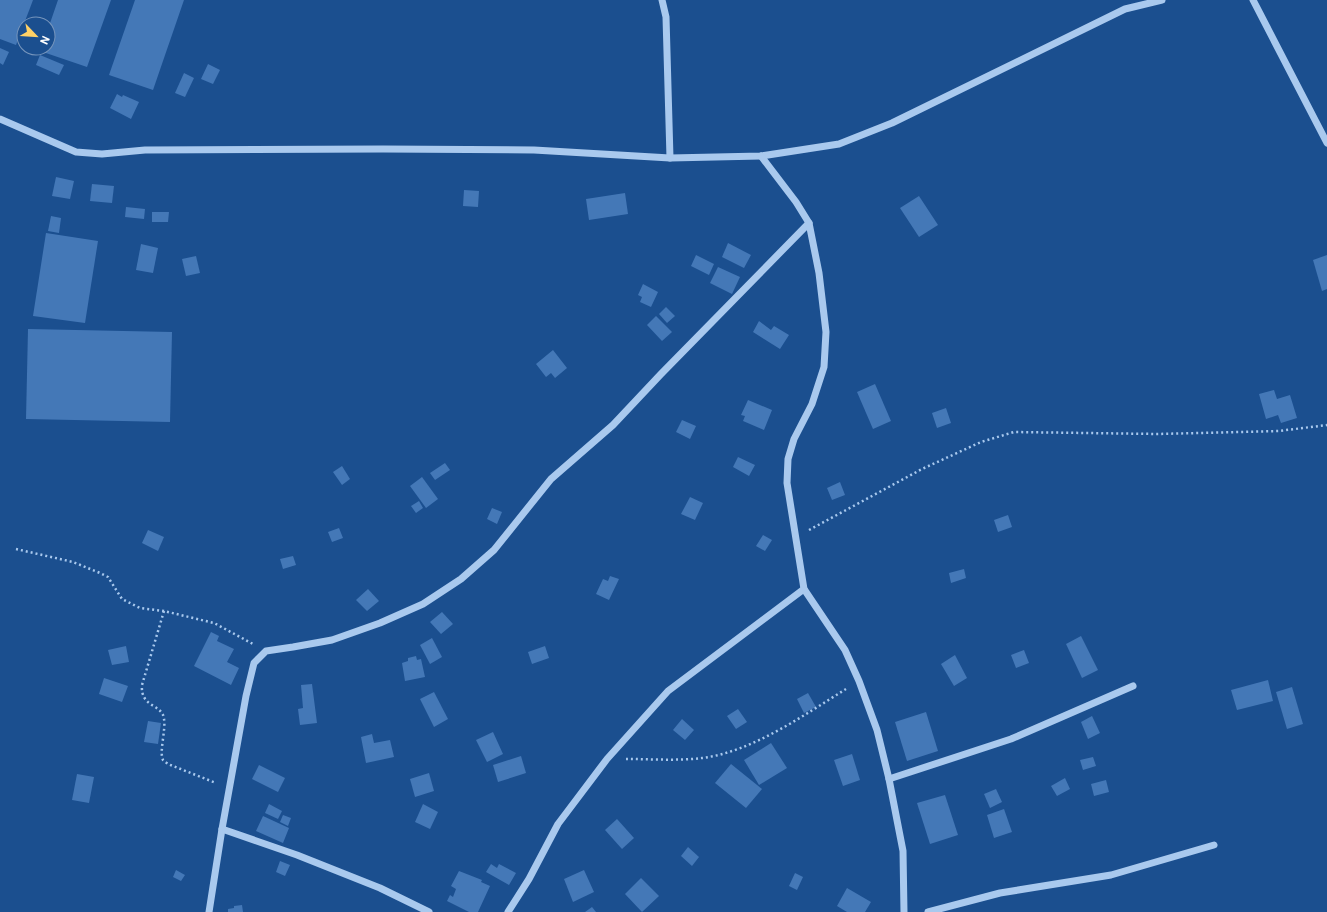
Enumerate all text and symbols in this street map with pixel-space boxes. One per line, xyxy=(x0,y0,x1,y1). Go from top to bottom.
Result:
north arrow xyxy=(16,16,56,56)
text: N xyxy=(37,34,52,46)

